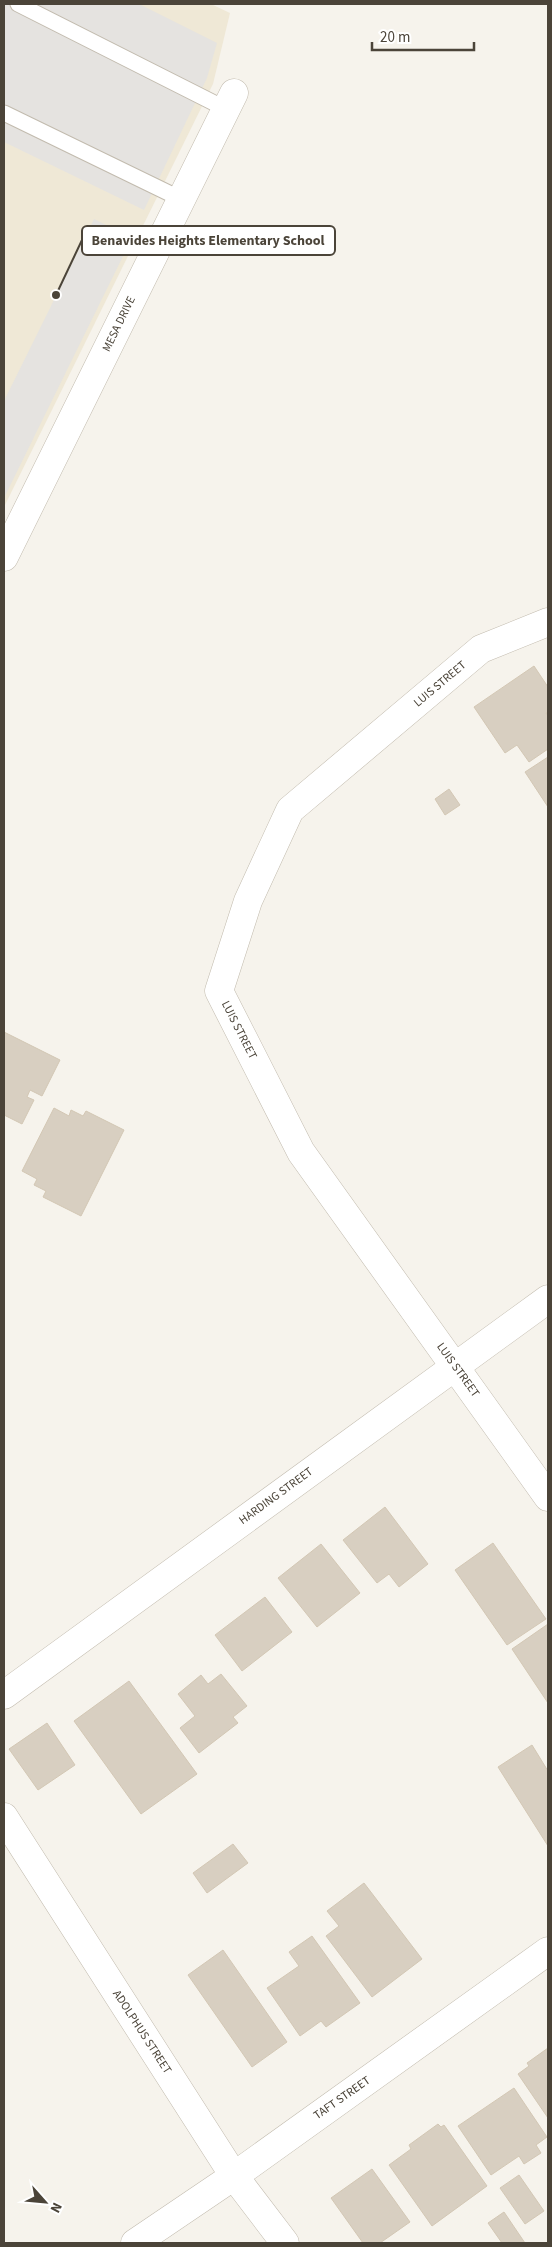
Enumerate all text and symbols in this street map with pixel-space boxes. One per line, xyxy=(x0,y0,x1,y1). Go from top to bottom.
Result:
scale bar xyxy=(372,20,474,52)
text: 20 m xyxy=(380,27,410,48)
callout: Benavides Heights Elementary School xyxy=(82,226,335,255)
text: Benavides Heights Elementary School xyxy=(91,231,325,251)
street label: MESA DRIVE xyxy=(98,293,140,355)
street label: LUIS STREET xyxy=(410,657,470,711)
street label: LUIS STREET xyxy=(217,998,261,1063)
street label: LUIS STREET xyxy=(432,1339,484,1401)
street label: HARDING STREET xyxy=(235,1463,317,1529)
street label: ADOLPHUS STREET xyxy=(108,1987,176,2078)
street label: TAFT STREET xyxy=(310,2072,374,2124)
north arrow xyxy=(20,2177,70,2227)
text: N xyxy=(45,2199,67,2216)

